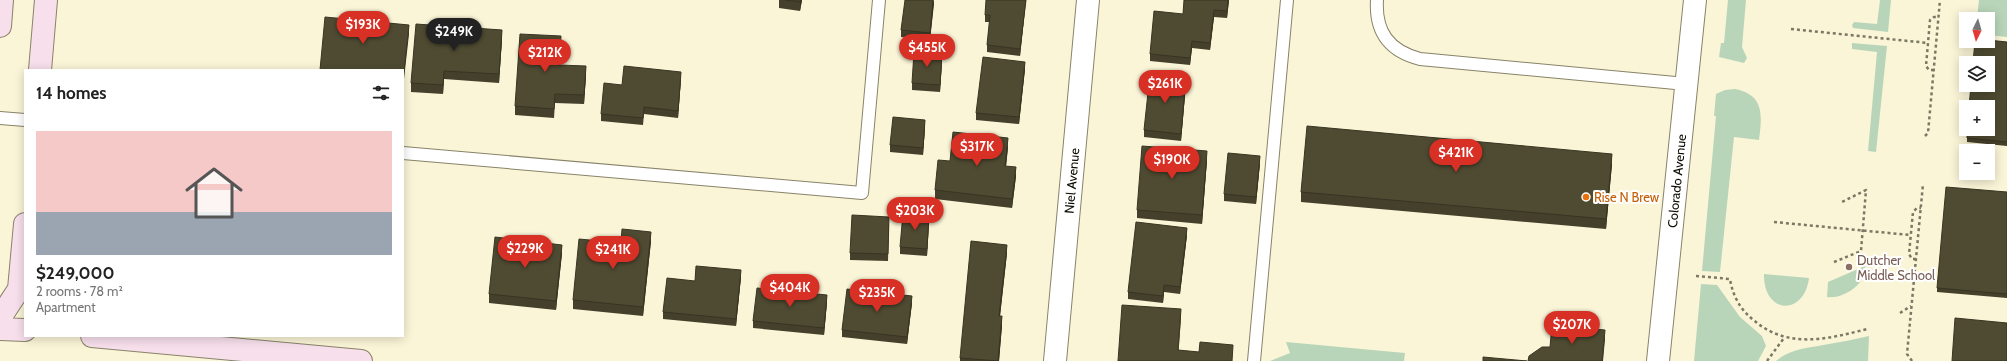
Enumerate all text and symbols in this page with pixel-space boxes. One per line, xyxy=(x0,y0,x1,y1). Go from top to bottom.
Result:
pin: $193K xyxy=(335,11,391,45)
north arrow xyxy=(1959,12,1995,48)
map controls xyxy=(1959,12,1995,180)
text: $193K xyxy=(346,16,380,32)
pin: $249K xyxy=(426,18,482,52)
text: $249K xyxy=(435,23,473,39)
pin: $455K xyxy=(899,34,955,68)
pin: $212K xyxy=(517,39,573,73)
text: $455K xyxy=(908,39,946,55)
text: $212K xyxy=(528,44,562,60)
button: layers xyxy=(1959,56,1995,92)
pin: $261K xyxy=(1137,70,1193,104)
text: $261K xyxy=(1148,75,1182,91)
icon: filters xyxy=(370,82,392,104)
text: 14 homes xyxy=(36,83,106,103)
button: + xyxy=(1959,100,1995,136)
pin: $317K xyxy=(949,133,1005,167)
street label: Colorado Avenue xyxy=(1664,133,1689,229)
text: $317K xyxy=(960,138,994,154)
pin: $421K xyxy=(1428,139,1484,173)
text: $421K xyxy=(1438,144,1474,160)
button: − xyxy=(1959,144,1995,180)
pin: $190K xyxy=(1144,146,1200,180)
street label: Niel Avenue xyxy=(1061,147,1082,214)
text: $190K xyxy=(1154,151,1190,167)
icon: home xyxy=(178,157,250,229)
place label: Rise N Brew xyxy=(1594,189,1660,205)
marker: Rise N Brew xyxy=(1581,192,1591,202)
pin: $203K xyxy=(887,197,943,231)
text: $203K xyxy=(896,202,934,218)
pin: $229K xyxy=(497,235,553,269)
pin: $241K xyxy=(585,236,641,270)
text: $229K xyxy=(507,240,543,256)
text: $241K xyxy=(595,241,631,257)
place label: Dutcher Middle School xyxy=(1857,252,1935,283)
marker: Dutcher Middle School xyxy=(1844,262,1854,272)
text: $249,000 xyxy=(36,263,114,283)
pin: $404K xyxy=(762,274,818,308)
text: $404K xyxy=(769,279,811,295)
pin: $235K xyxy=(849,279,905,313)
text: 2 rooms · 78 m² xyxy=(36,283,123,299)
text: $235K xyxy=(859,284,895,300)
text: Apartment xyxy=(36,299,96,315)
pin: $207K xyxy=(1544,311,1600,345)
text: $207K xyxy=(1553,316,1591,332)

